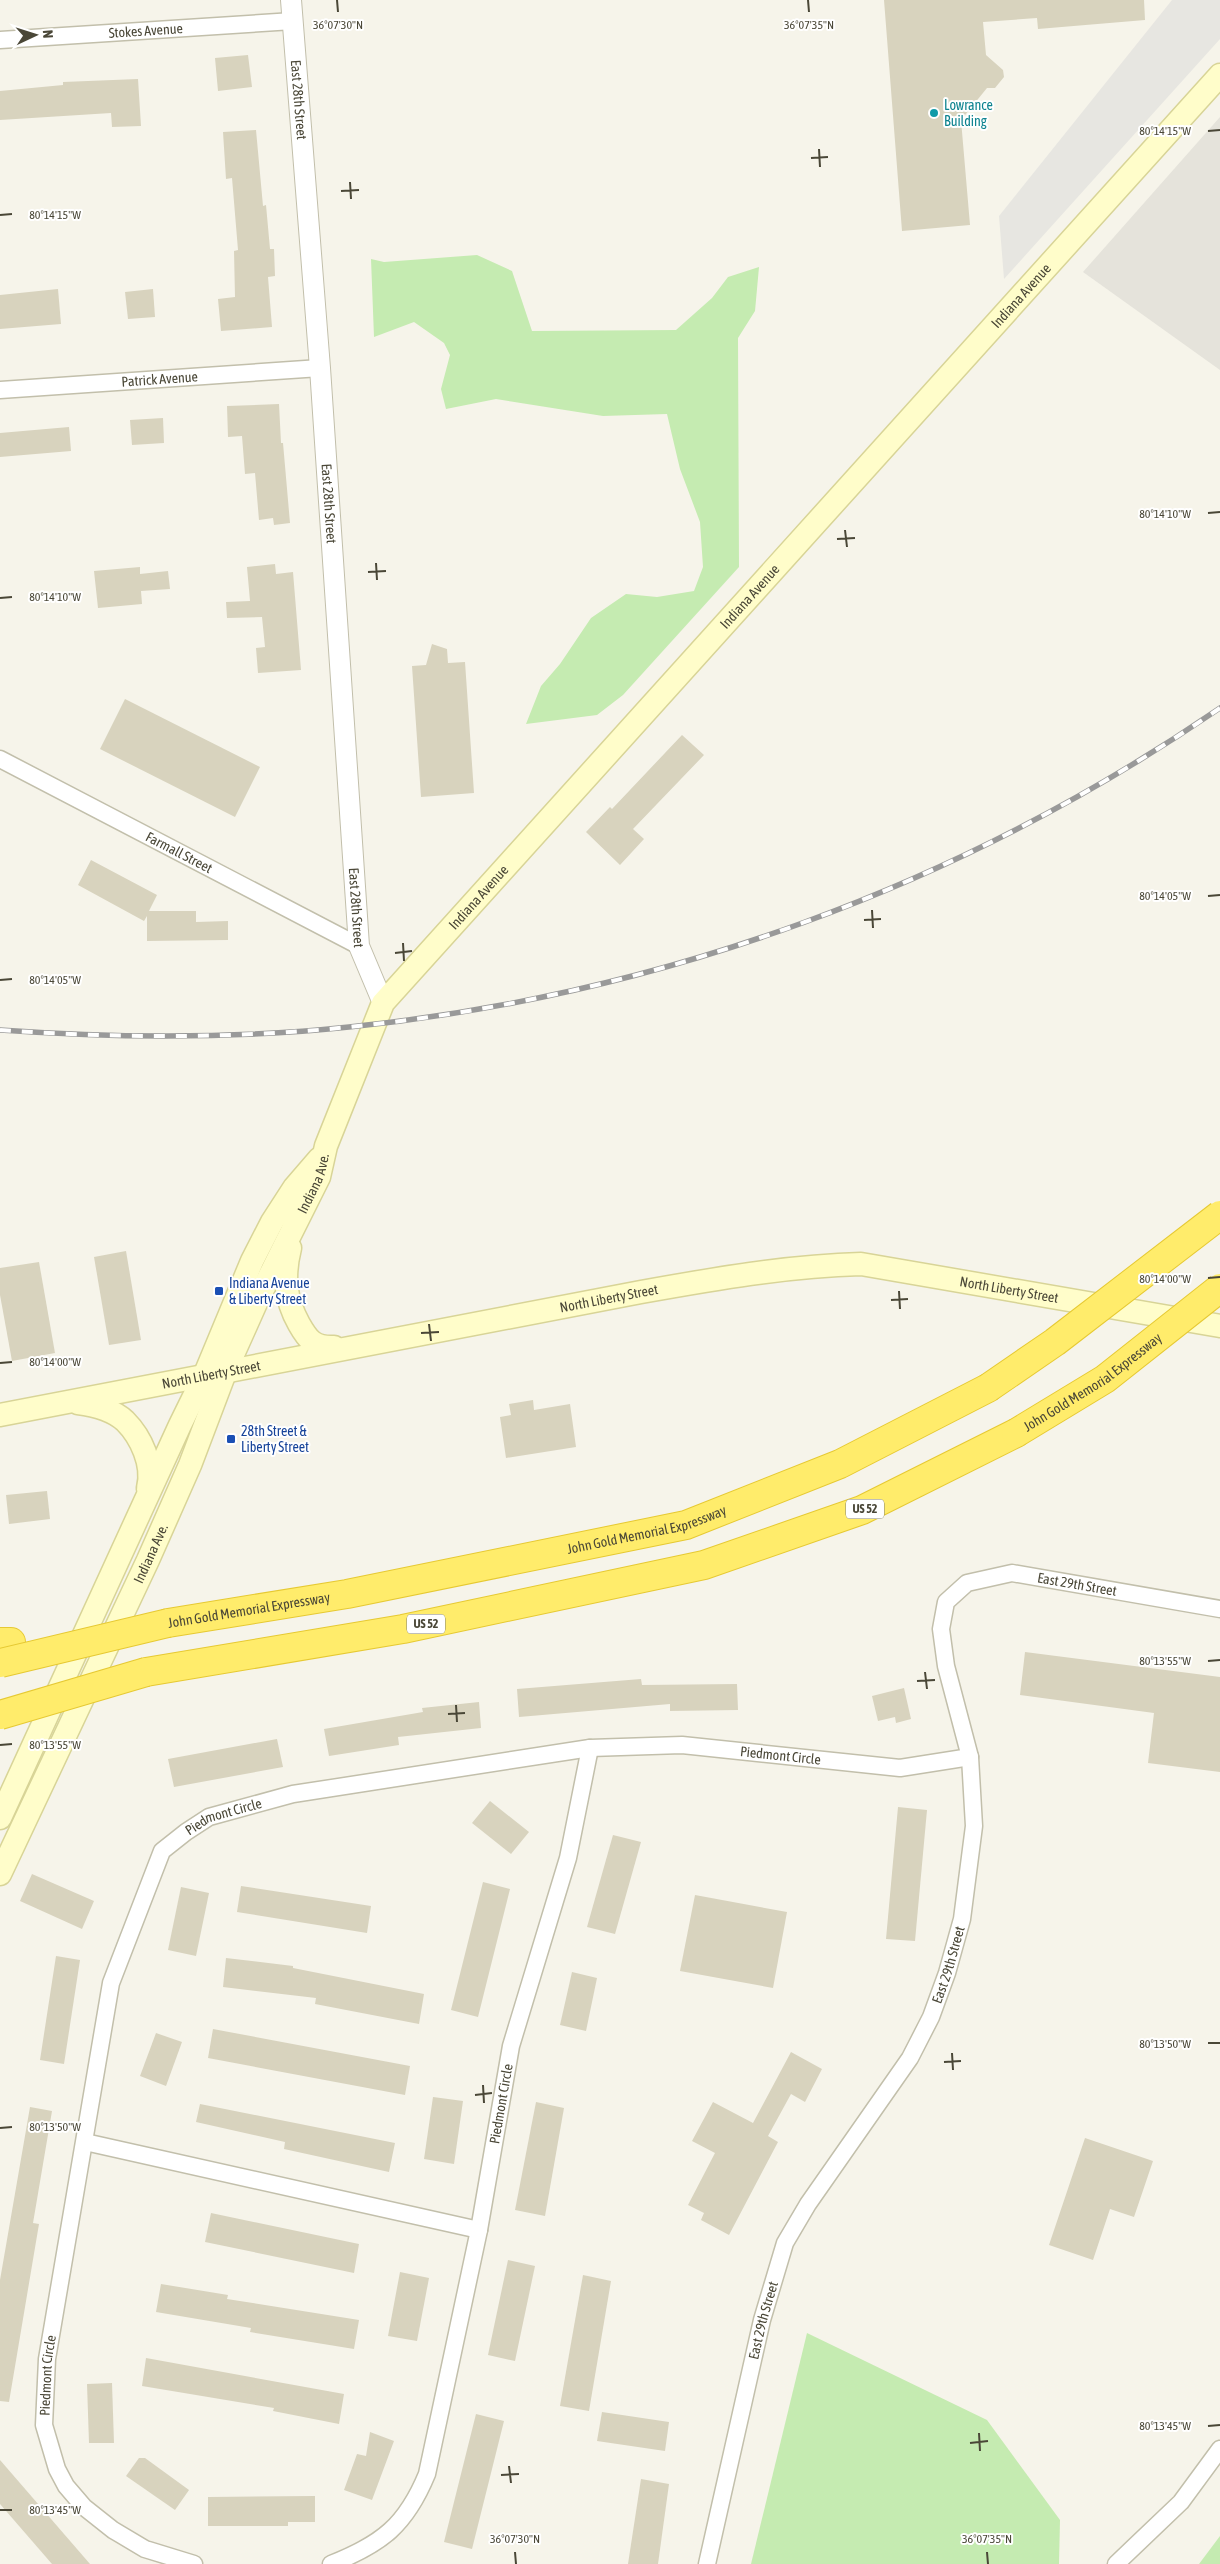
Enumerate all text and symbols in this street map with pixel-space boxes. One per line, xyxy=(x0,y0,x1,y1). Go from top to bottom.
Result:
north arrow xyxy=(10,10,60,60)
text: 36°07'30"N xyxy=(313,18,363,32)
text: 36°07'35"N xyxy=(784,18,834,32)
street label: Stokes Avenue xyxy=(108,20,183,41)
text: N xyxy=(40,29,56,39)
street label: East 28th Street xyxy=(288,59,310,140)
place label: Lowrance Building xyxy=(944,97,993,129)
marker: Lowrance Building xyxy=(928,107,940,119)
text: 80°14'15"W xyxy=(1139,124,1191,138)
text: 80°14'15"W xyxy=(29,208,81,222)
street label: Indiana Avenue xyxy=(988,260,1054,331)
street label: Patrick Avenue xyxy=(121,368,198,390)
street label: East 28th Street xyxy=(318,463,340,544)
text: 80°14'10"W xyxy=(1139,507,1191,521)
street label: Indiana Avenue xyxy=(717,561,783,632)
text: 80°14'10"W xyxy=(29,590,81,604)
street label: Farmall Street xyxy=(143,828,215,876)
street label: Indiana Avenue xyxy=(445,862,511,933)
street label: East 28th Street xyxy=(346,867,367,948)
text: 80°14'05"W xyxy=(1139,889,1191,903)
text: 80°14'05"W xyxy=(29,973,81,987)
street label: Indiana Ave. xyxy=(294,1152,332,1216)
text: 80°14'00"W xyxy=(1139,1272,1191,1286)
street label: North Liberty Street xyxy=(959,1273,1060,1306)
place label: Indiana Avenue & Liberty Street xyxy=(229,1275,310,1307)
street label: North Liberty Street xyxy=(558,1281,659,1315)
marker: Indiana Avenue & Liberty Street xyxy=(213,1285,225,1297)
street label: John Gold Memorial Expressway xyxy=(1020,1329,1165,1435)
text: 80°14'00"W xyxy=(29,1355,81,1369)
street label: North Liberty Street xyxy=(161,1357,262,1392)
place label: 28th Street & Liberty Street xyxy=(241,1423,309,1455)
marker: 28th Street & Liberty Street xyxy=(225,1433,237,1445)
road number: US 52 xyxy=(846,1500,884,1518)
street label: John Gold Memorial Expressway xyxy=(566,1502,729,1557)
street label: Indiana Ave. xyxy=(130,1522,171,1586)
street label: East 29th Street xyxy=(1036,1570,1118,1599)
street label: John Gold Memorial Expressway xyxy=(167,1589,331,1631)
road number: US 52 xyxy=(407,1615,445,1634)
text: 80°13'55"W xyxy=(1139,1654,1191,1668)
text: 80°13'55"W xyxy=(29,1738,81,1752)
street label: Piedmont Circle xyxy=(739,1743,822,1768)
street label: Piedmont Circle xyxy=(182,1795,263,1838)
street label: East 29th Street xyxy=(929,1924,968,2006)
text: 80°13'50"W xyxy=(1139,2037,1191,2051)
street label: Piedmont Circle xyxy=(486,2063,516,2145)
text: 80°13'50"W xyxy=(29,2120,81,2134)
street label: East 29th Street xyxy=(745,2279,781,2361)
street label: Piedmont Circle xyxy=(36,2334,59,2416)
text: 80°13'45"W xyxy=(1139,2419,1191,2433)
text: 80°13'45"W xyxy=(29,2503,81,2517)
text: 36°07'30"N xyxy=(490,2532,540,2546)
text: 36°07'35"N xyxy=(962,2532,1012,2546)

